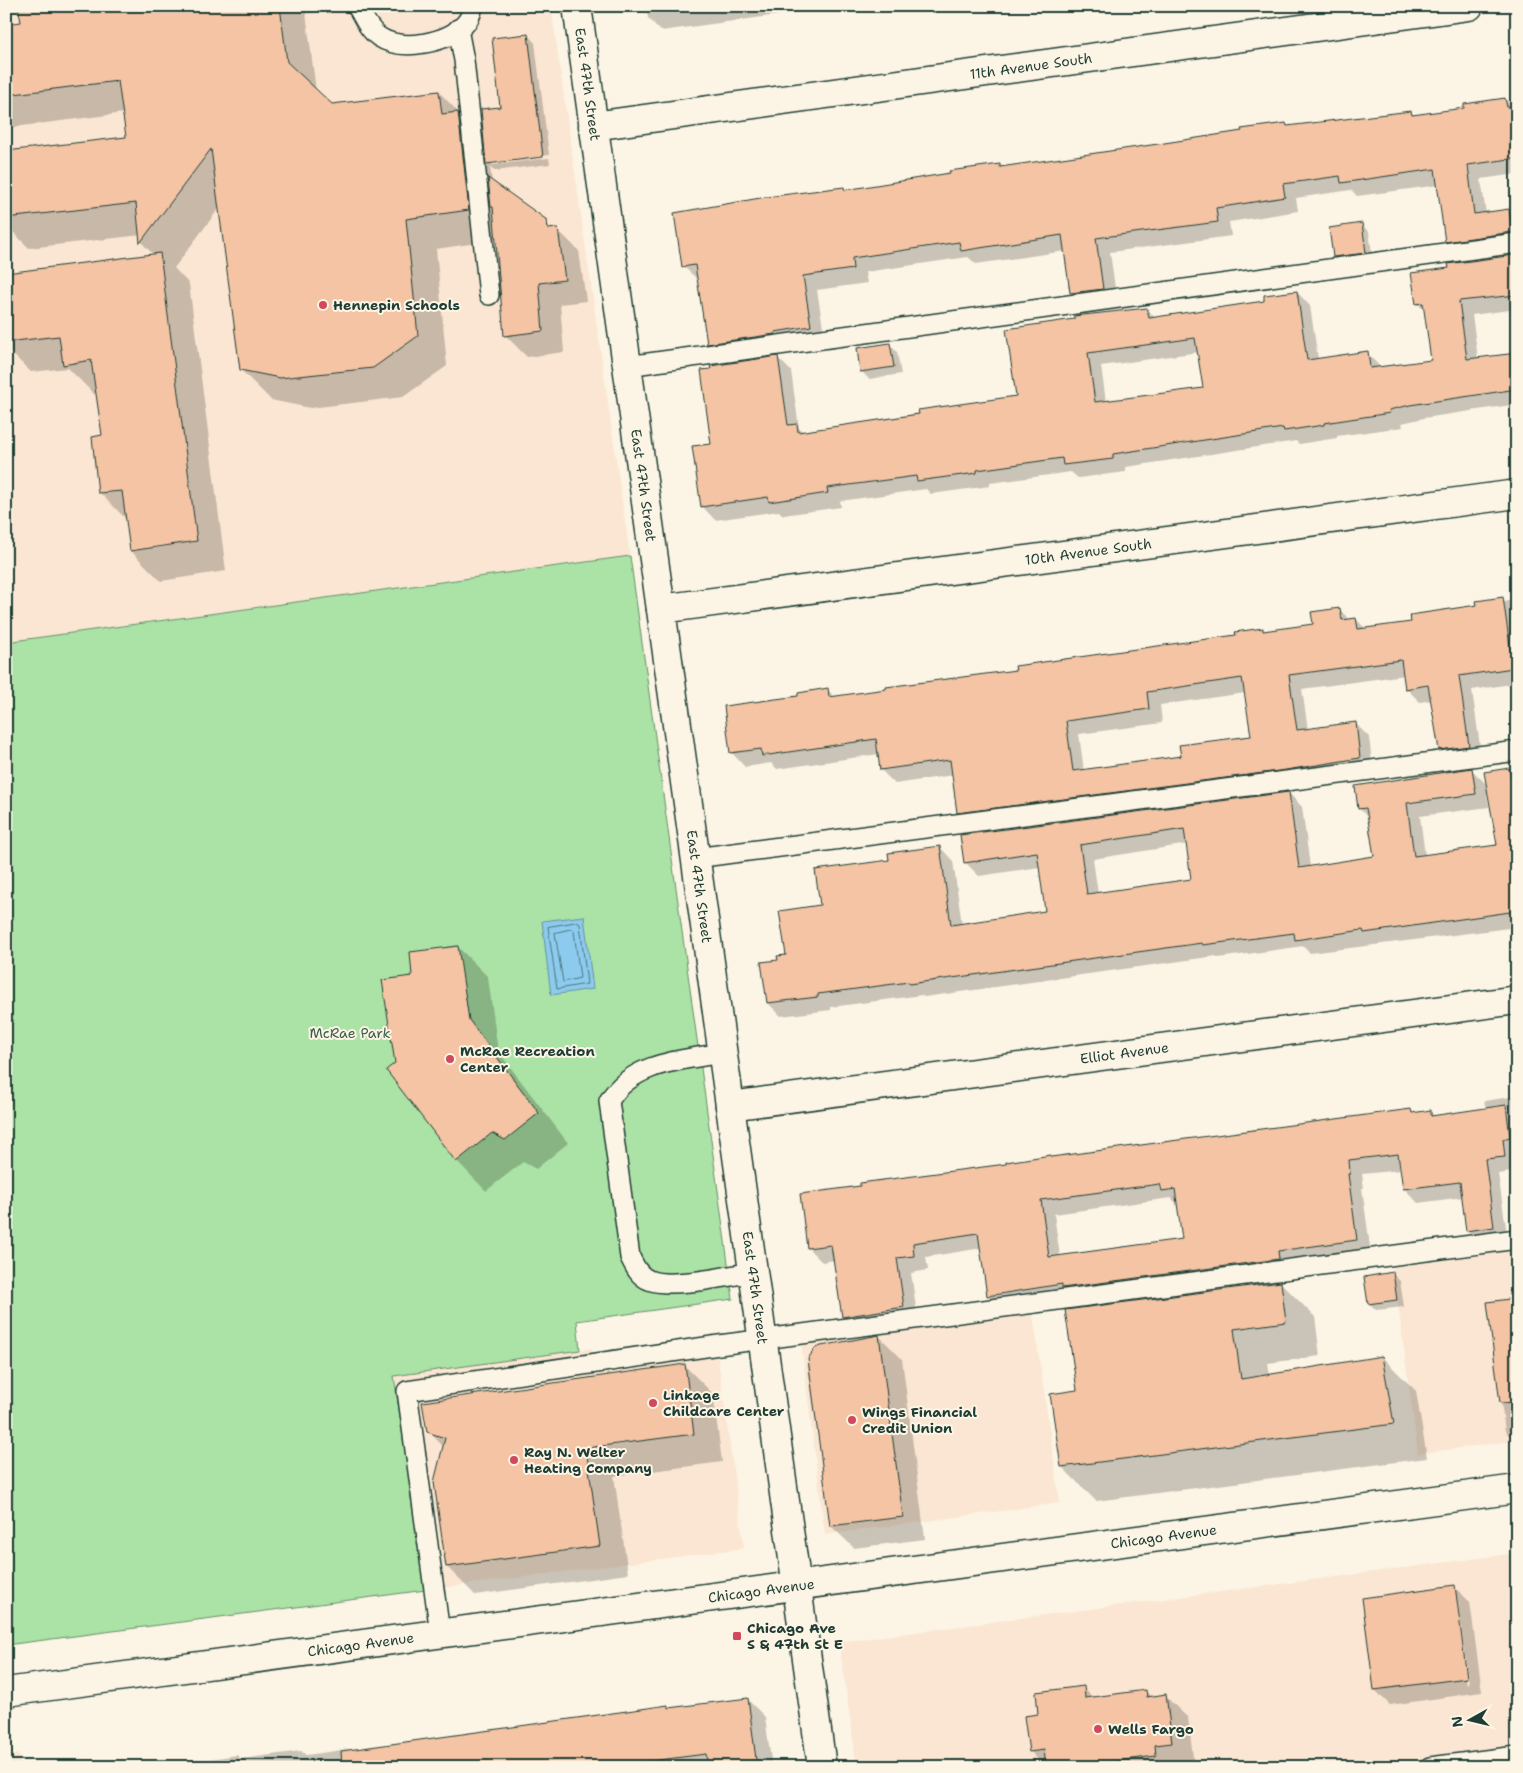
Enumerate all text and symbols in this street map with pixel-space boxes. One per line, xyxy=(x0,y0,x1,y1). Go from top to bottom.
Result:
street label: East 47th Street xyxy=(571,27,605,142)
street label: 11th Avenue South xyxy=(969,49,1093,83)
place label: Hennepin Schools xyxy=(333,296,460,314)
marker: Hennepin Schools xyxy=(317,299,329,311)
street label: East 47th Street xyxy=(627,428,660,543)
street label: 10th Avenue South xyxy=(1024,534,1153,569)
street label: East 47th Street xyxy=(683,829,716,944)
park label: McRae Park xyxy=(309,1024,391,1042)
street label: Elliot Avenue xyxy=(1079,1038,1170,1068)
place label: McRae Recreation Center xyxy=(460,1042,595,1076)
marker: McRae Recreation Center xyxy=(444,1053,456,1065)
street label: East 47th Street xyxy=(739,1230,772,1345)
place label: Linkage Childcare Center xyxy=(663,1386,785,1420)
marker: Linkage Childcare Center xyxy=(647,1397,659,1409)
place label: Wings Financial Credit Union xyxy=(862,1403,977,1437)
marker: Wings Financial Credit Union xyxy=(846,1414,858,1426)
place label: Ray N. Welter Heating Company xyxy=(524,1443,652,1477)
marker: Ray N. Welter Heating Company xyxy=(508,1454,520,1466)
street label: Chicago Avenue xyxy=(1109,1520,1218,1553)
street label: Chicago Avenue xyxy=(707,1574,816,1607)
place label: Chicago Ave S & 47th St E xyxy=(747,1619,843,1653)
street label: Chicago Avenue xyxy=(306,1628,415,1660)
marker: Chicago Ave S & 47th St E xyxy=(731,1630,743,1642)
north arrow xyxy=(1446,1696,1496,1746)
text: N xyxy=(1447,1715,1467,1729)
place label: Wells Fargo xyxy=(1108,1720,1194,1738)
marker: Wells Fargo xyxy=(1092,1723,1104,1735)

